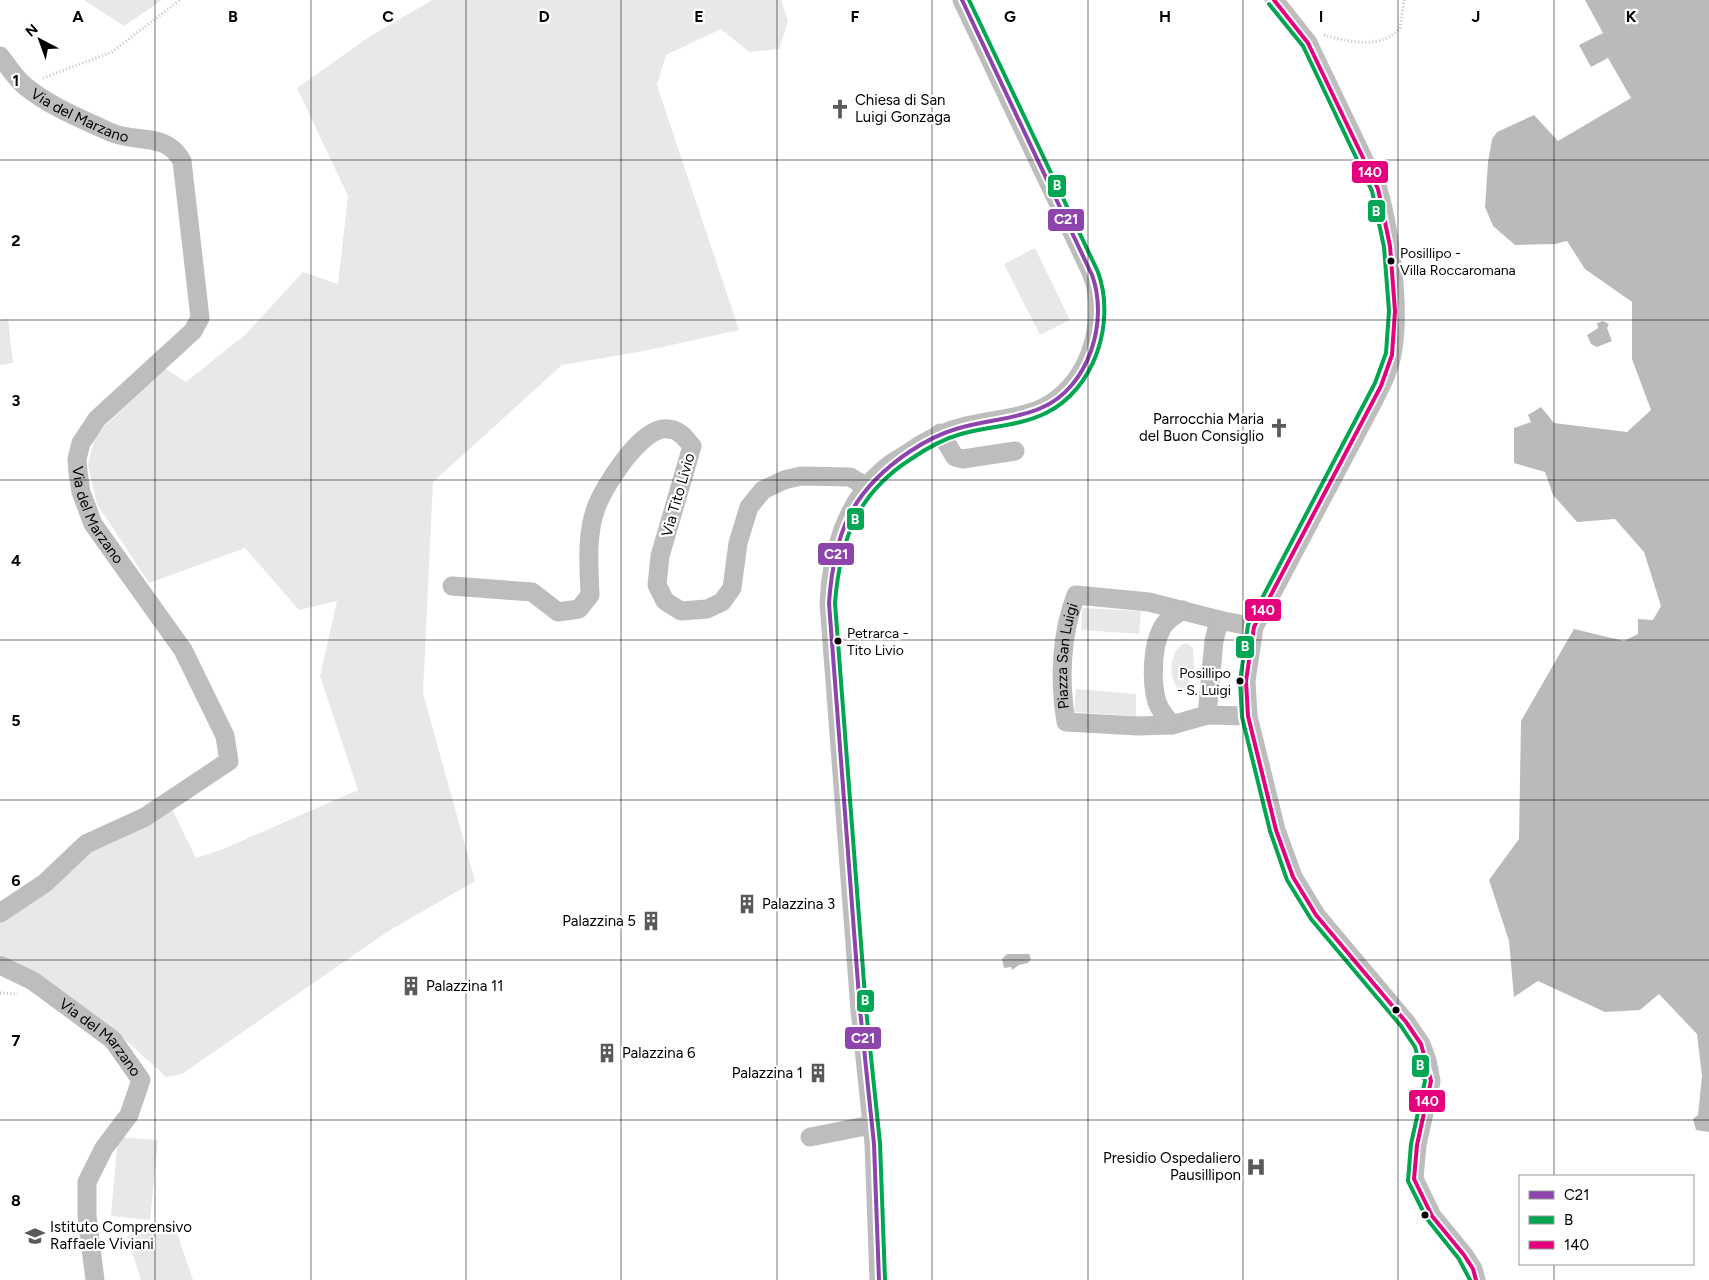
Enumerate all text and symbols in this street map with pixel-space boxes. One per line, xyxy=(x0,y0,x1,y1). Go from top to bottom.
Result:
text: A xyxy=(72,7,84,26)
text: B xyxy=(228,7,238,26)
text: C xyxy=(382,7,394,26)
text: D xyxy=(538,7,550,26)
text: E xyxy=(694,7,704,26)
text: F xyxy=(851,7,860,26)
text: G xyxy=(1004,7,1016,26)
text: H xyxy=(1159,7,1171,26)
text: I xyxy=(1319,7,1323,26)
text: J xyxy=(1472,7,1480,26)
text: K xyxy=(1626,7,1637,26)
north arrow xyxy=(15,15,65,65)
text: N xyxy=(22,21,41,41)
text: 1 xyxy=(13,71,19,90)
street label: Via del Marzano xyxy=(27,84,131,146)
place label: Chiesa di San Luigi Gonzaga xyxy=(855,91,951,126)
church icon: Chiesa di San Luigi Gonzaga xyxy=(829,98,851,120)
line badge: 140 xyxy=(1351,160,1389,184)
text: 140 xyxy=(1358,164,1382,181)
line badge: B xyxy=(1047,174,1067,198)
text: B xyxy=(1053,177,1062,194)
line badge: B xyxy=(1367,199,1386,223)
text: B xyxy=(1372,203,1381,220)
line badge: C21 xyxy=(1047,208,1085,232)
text: C21 xyxy=(1054,211,1078,228)
text: 2 xyxy=(11,231,21,250)
place label: Posillipo - Villa Roccaromana xyxy=(1400,245,1516,279)
marker: Posillipo - Villa Roccaromana xyxy=(1386,256,1396,266)
text: 3 xyxy=(12,391,21,410)
place label: Parrocchia Maria del Buon Consiglio xyxy=(1139,410,1264,445)
church icon: Parrocchia Maria del Buon Consiglio xyxy=(1268,417,1290,439)
street label: Via Tito Livio xyxy=(657,451,699,539)
street label: Via del Marzano xyxy=(69,466,128,567)
line badge: B xyxy=(846,507,865,531)
text: B xyxy=(851,511,860,528)
line badge: C21 xyxy=(817,542,855,566)
text: C21 xyxy=(824,546,848,563)
text: 4 xyxy=(11,551,21,570)
line badge: 140 xyxy=(1244,598,1282,622)
street label: Piazza San Luigi xyxy=(1053,601,1082,710)
text: 140 xyxy=(1251,602,1275,619)
place label: Petrarca - Tito Livio xyxy=(847,625,909,659)
line badge: B xyxy=(1235,635,1255,659)
marker: Petrarca - Tito Livio xyxy=(833,636,843,646)
text: B xyxy=(1241,638,1250,655)
place label: Posillipo - S. Luigi xyxy=(1177,665,1231,699)
marker: Posillipo - S. Luigi xyxy=(1235,676,1245,686)
text: 5 xyxy=(11,711,21,730)
text: 6 xyxy=(11,871,21,890)
building icon: Palazzina 3 xyxy=(736,893,758,915)
place label: Palazzina 3 xyxy=(762,895,835,913)
building icon: Palazzina 5 xyxy=(640,910,662,932)
place label: Palazzina 5 xyxy=(562,912,636,930)
building icon: Palazzina 11 xyxy=(400,975,422,997)
place label: Palazzina 11 xyxy=(426,977,503,995)
line badge: B xyxy=(856,989,875,1013)
text: B xyxy=(861,992,870,1009)
street label: Via del Marzano xyxy=(56,994,145,1080)
unlabelled marker xyxy=(1391,1005,1401,1015)
line badge: C21 xyxy=(844,1026,882,1050)
text: C21 xyxy=(851,1030,875,1047)
text: 7 xyxy=(12,1031,21,1050)
building icon: Palazzina 6 xyxy=(596,1042,618,1064)
place label: Palazzina 6 xyxy=(622,1044,696,1062)
line badge: B xyxy=(1411,1054,1430,1078)
text: B xyxy=(1416,1057,1425,1074)
building icon: Palazzina 1 xyxy=(807,1062,829,1084)
place label: Palazzina 1 xyxy=(732,1064,803,1082)
line badge: 140 xyxy=(1408,1089,1446,1113)
text: 140 xyxy=(1415,1093,1439,1110)
place label: Presidio Ospedaliero Pausillipon xyxy=(1103,1149,1241,1184)
hospital icon: Presidio Ospedaliero Pausillipon xyxy=(1245,1156,1267,1178)
legend xyxy=(1519,1175,1694,1265)
text: C21 xyxy=(1564,1186,1589,1204)
text: 8 xyxy=(11,1191,21,1210)
unlabelled marker xyxy=(1420,1210,1430,1220)
text: B xyxy=(1564,1211,1573,1229)
place label: Istituto Comprensivo Raffaele Viviani xyxy=(50,1218,192,1253)
school or university icon: Istituto Comprensivo Raffaele Viviani xyxy=(24,1225,46,1247)
text: 140 xyxy=(1564,1236,1589,1254)

